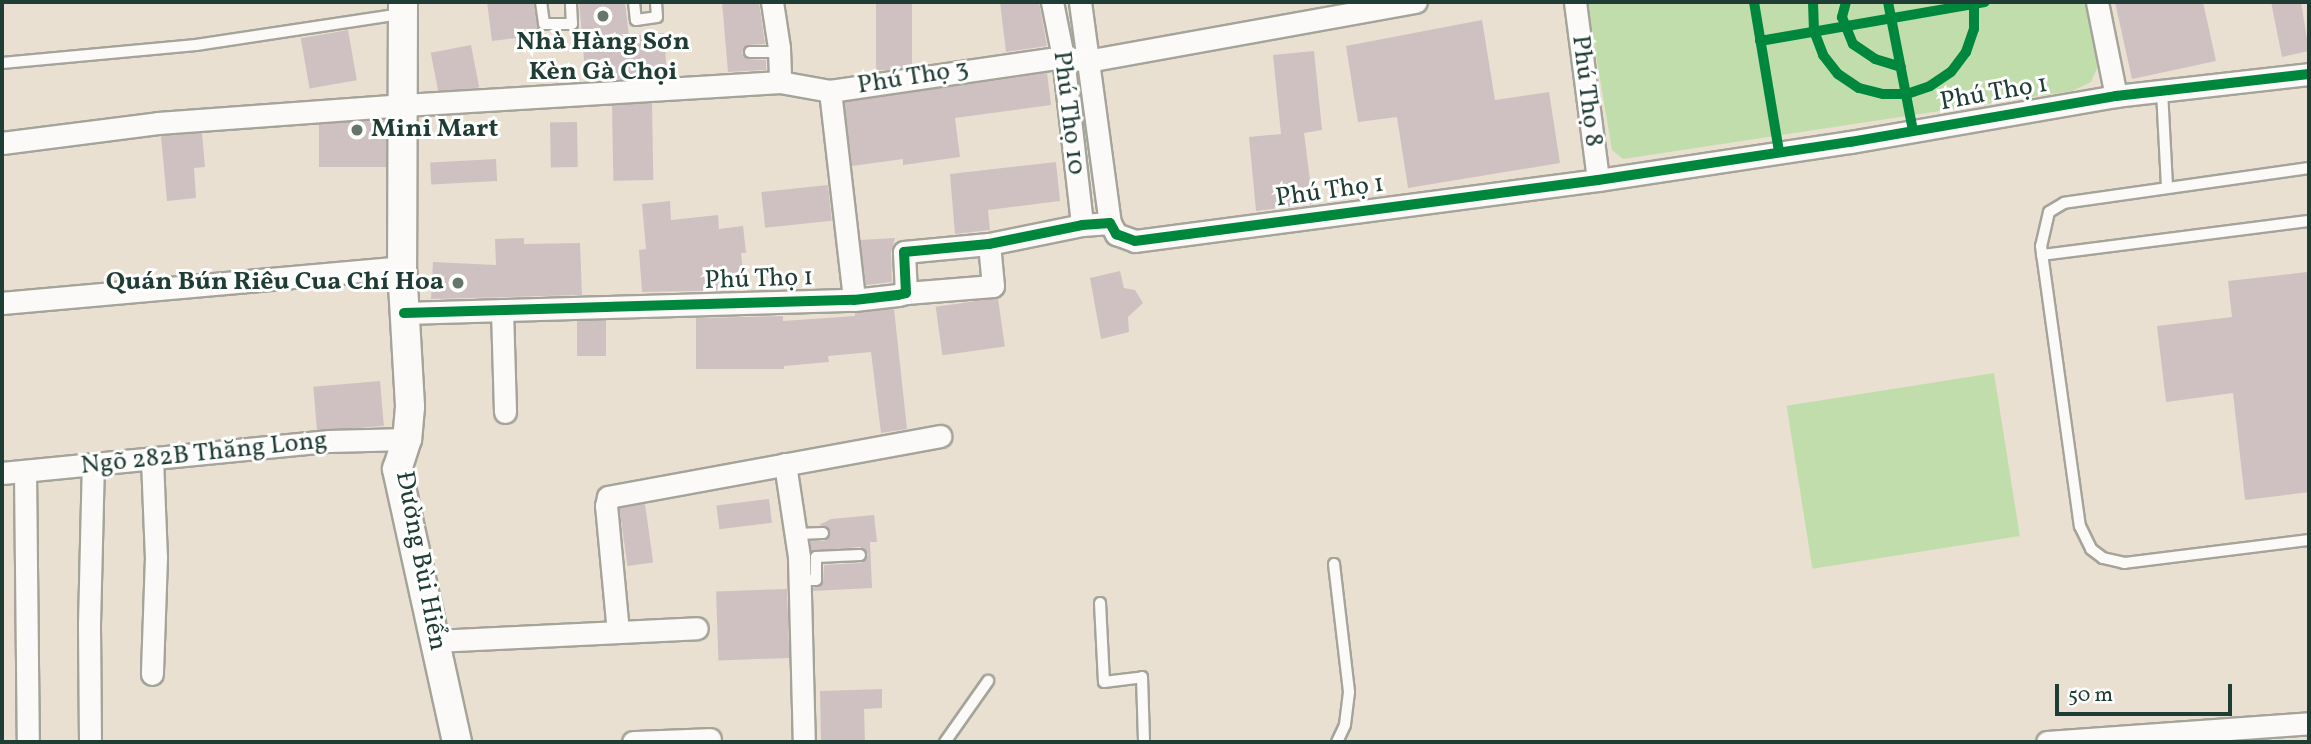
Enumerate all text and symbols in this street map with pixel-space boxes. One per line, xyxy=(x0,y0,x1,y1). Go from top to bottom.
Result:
marker: Nhà Hàng Sơn Kèn Gà Chọi xyxy=(595,8,611,24)
place label: Nhà Hàng Sơn Kèn Gà Chọi xyxy=(516,27,690,88)
street label: Phú Thọ 8 xyxy=(1564,33,1608,149)
street label: Phú Thọ 10 xyxy=(1045,49,1091,177)
street label: Phú Thọ 3 xyxy=(855,54,971,102)
street label: Phú Thọ 1 xyxy=(1937,69,2051,119)
place label: Mini Mart xyxy=(371,114,498,146)
marker: Mini Mart xyxy=(349,122,365,138)
street label: Phú Thọ 1 xyxy=(1273,169,1387,215)
street label: Phú Thọ 1 xyxy=(704,262,814,298)
place label: Quán Bún Riêu Cua Chí Hoa xyxy=(106,267,444,299)
marker: Quán Bún Riêu Cua Chí Hoa xyxy=(450,275,466,291)
street label: Ngõ 282B Thăng Long xyxy=(79,425,329,483)
street label: Đường Bùi Hiển xyxy=(387,469,453,653)
scale bar xyxy=(2059,670,2236,714)
text: 50 m xyxy=(2068,681,2113,710)

